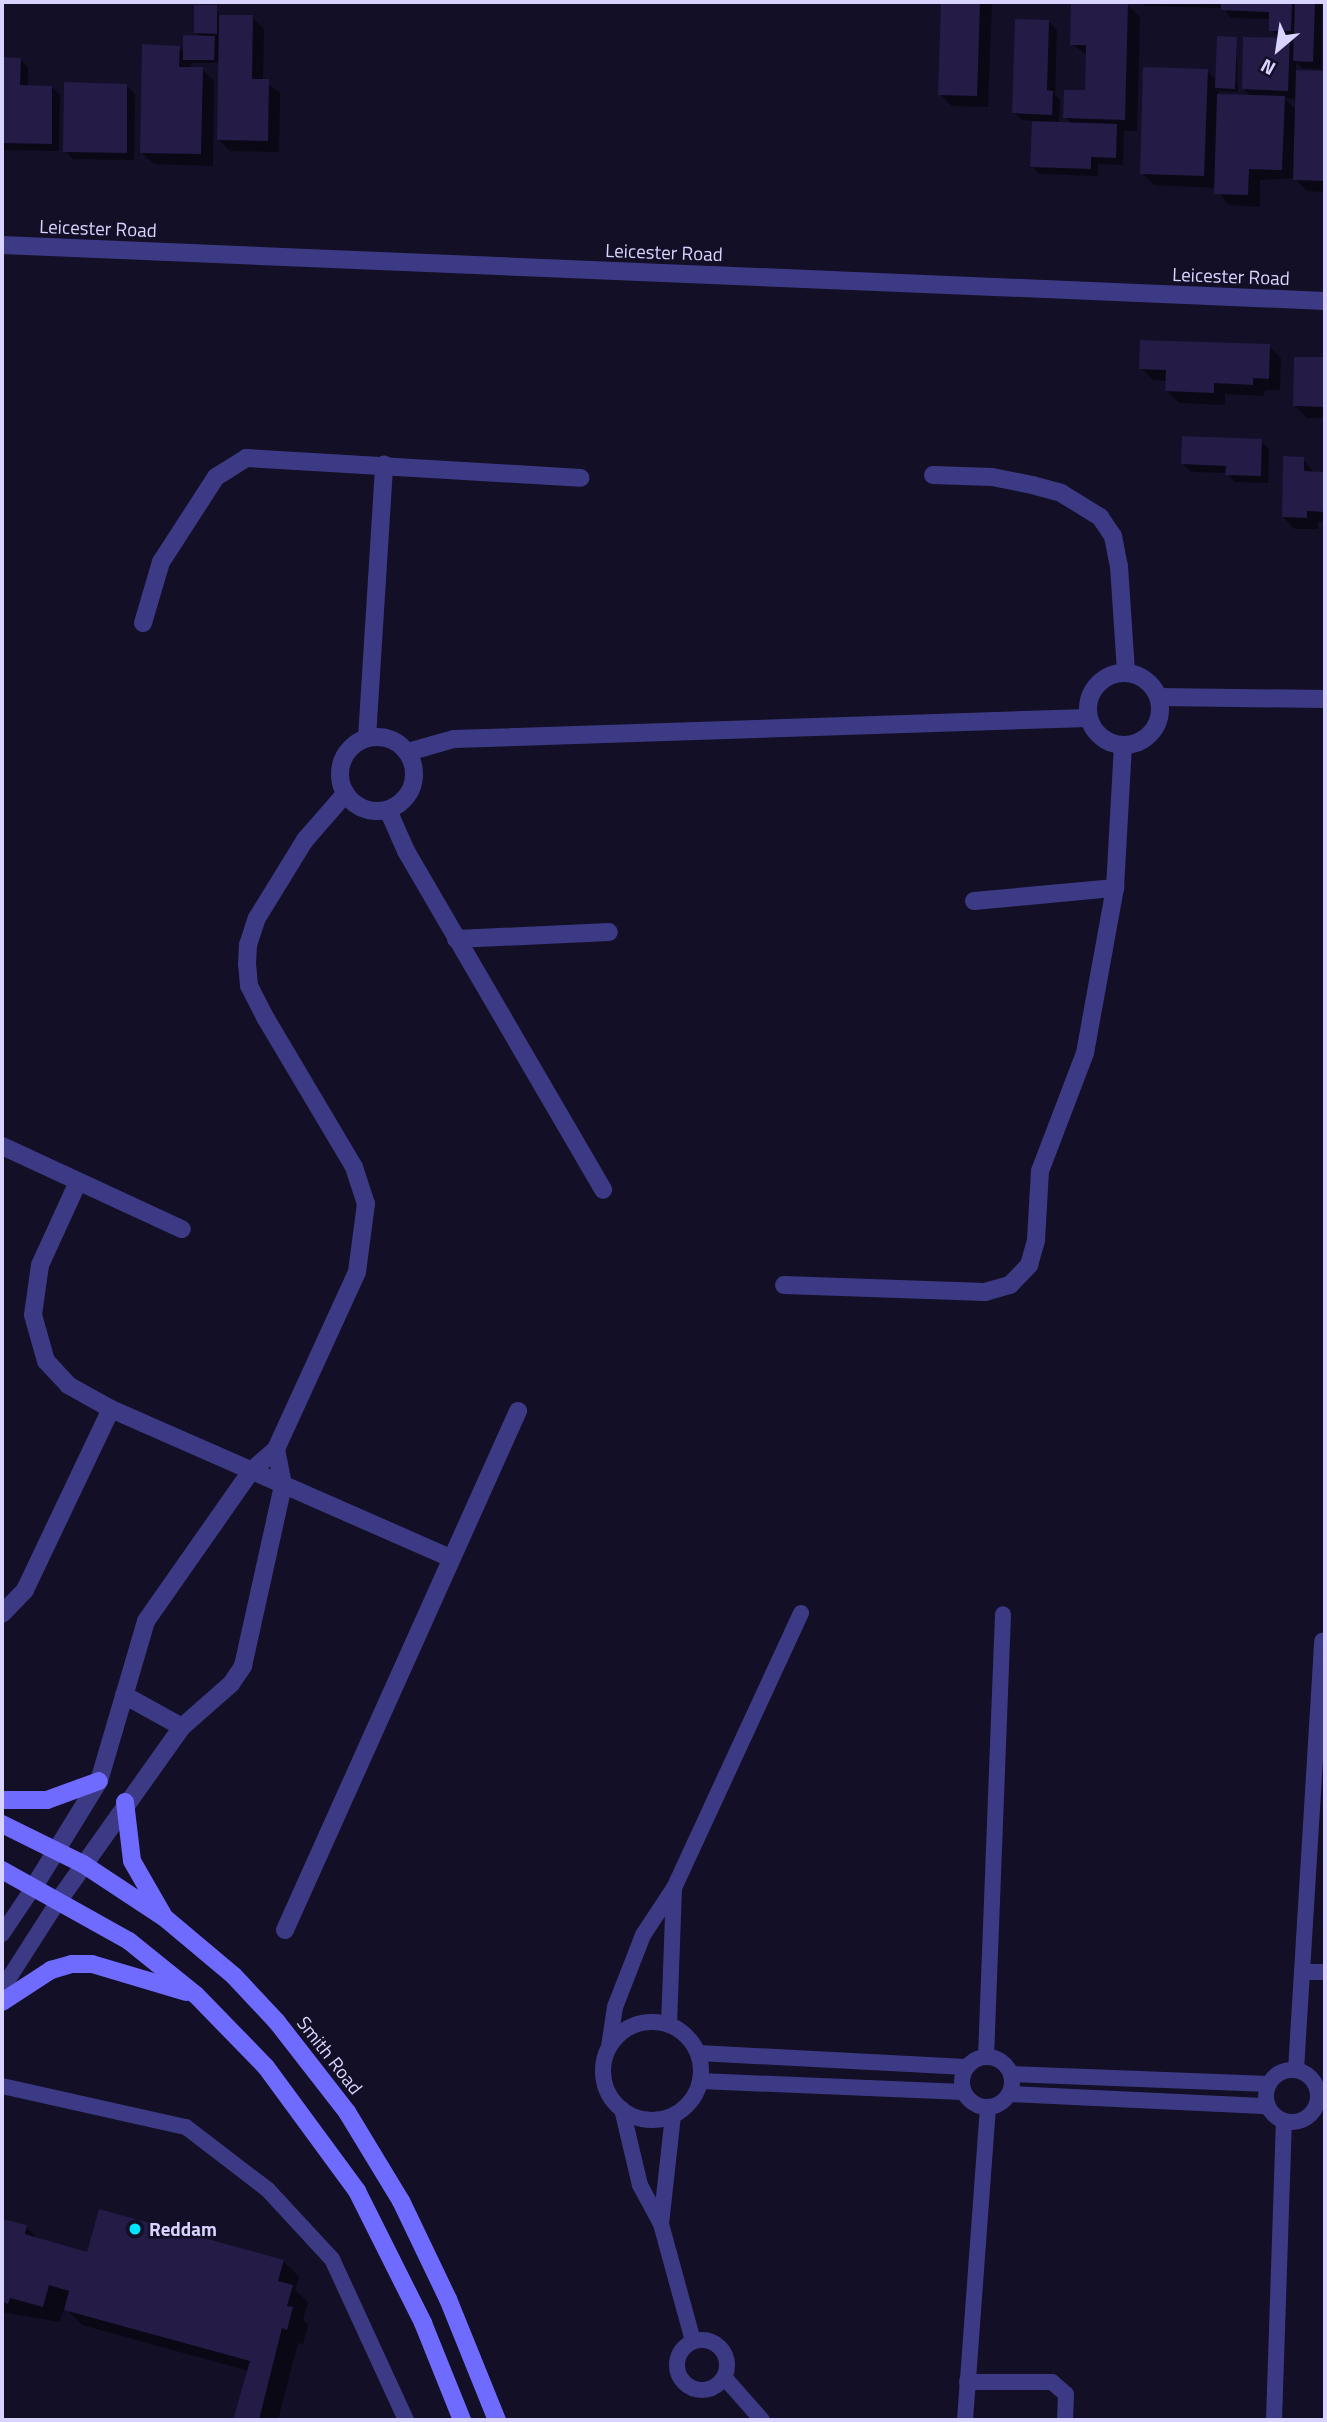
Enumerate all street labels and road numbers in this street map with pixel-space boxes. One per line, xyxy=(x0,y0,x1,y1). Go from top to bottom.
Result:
street label: Leicester Road xyxy=(39,215,157,241)
street label: Leicester Road xyxy=(605,239,723,265)
street label: Leicester Road xyxy=(1172,263,1290,289)
street label: Smith Road xyxy=(293,2012,367,2098)

